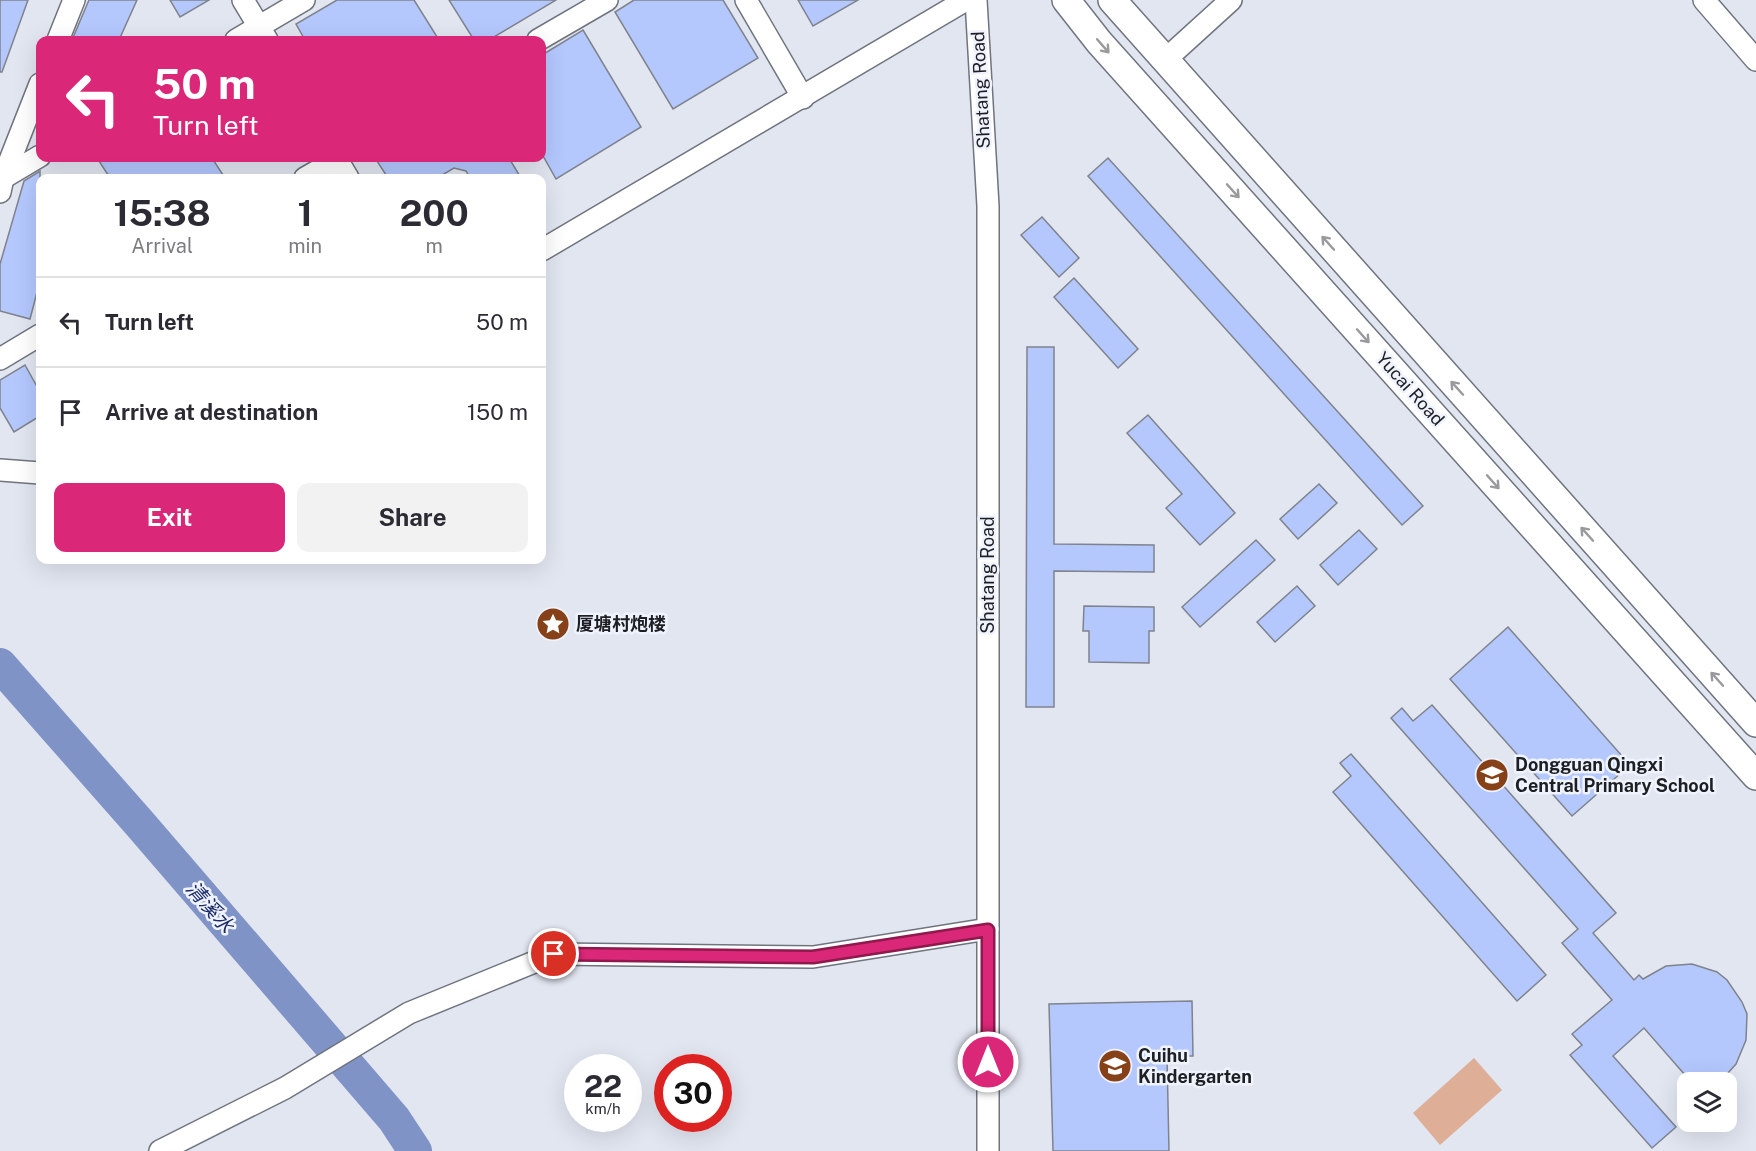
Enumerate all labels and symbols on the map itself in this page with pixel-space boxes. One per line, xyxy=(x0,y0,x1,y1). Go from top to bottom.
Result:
street label: Shatang Road xyxy=(967,31,994,149)
one-way arrow xyxy=(1096,38,1110,53)
one-way arrow xyxy=(1226,183,1240,198)
one-way arrow xyxy=(1321,235,1335,250)
one-way arrow xyxy=(1356,328,1370,343)
street label: Yucai Road xyxy=(1372,348,1449,430)
one-way arrow xyxy=(1450,381,1464,396)
one-way arrow xyxy=(1486,474,1500,489)
street label: Shatang Road xyxy=(977,516,998,634)
one-way arrow xyxy=(1580,526,1594,541)
place icon: 厦塘村炮楼 xyxy=(535,606,571,642)
place label: 厦塘村炮楼 xyxy=(576,613,666,634)
one-way arrow xyxy=(1710,672,1724,687)
place label: Dongguan Qingxi Central Primary School xyxy=(1515,754,1715,796)
school or university icon: Dongguan Qingxi Central Primary School xyxy=(1474,757,1510,793)
water label: 清溪水 xyxy=(181,876,239,938)
pin xyxy=(528,928,579,979)
position arrow xyxy=(956,1030,1020,1094)
place label: Cuihu Kindergarten xyxy=(1138,1045,1252,1087)
school or university icon: Cuihu Kindergarten xyxy=(1097,1048,1133,1084)
speed limit sign: 30 xyxy=(654,1054,732,1132)

